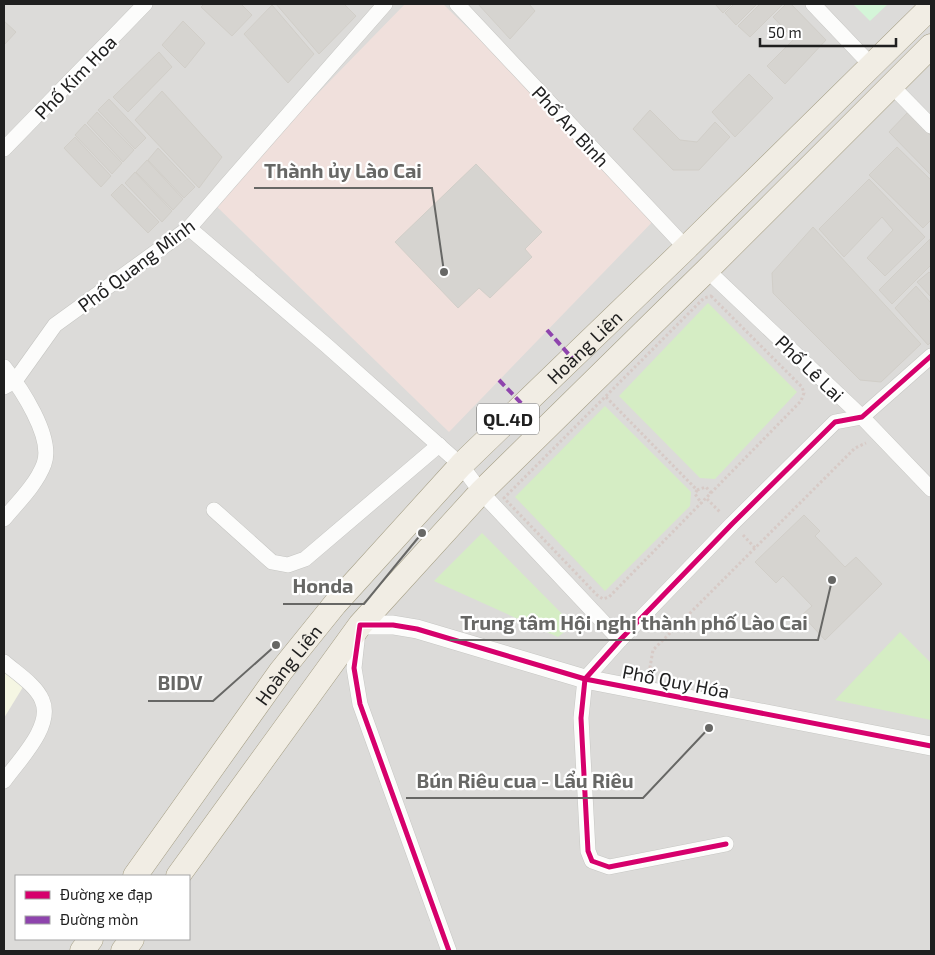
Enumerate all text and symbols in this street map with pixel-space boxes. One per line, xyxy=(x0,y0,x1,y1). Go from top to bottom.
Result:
scale bar xyxy=(760,15,896,47)
text: 50 m xyxy=(768,23,802,41)
street label: Phố Kim Hoa xyxy=(29,30,121,124)
street label: Phố An Bình xyxy=(528,81,614,171)
callout: Thành ủy Lào Cai xyxy=(254,153,432,188)
text: Thành ủy Lào Cai xyxy=(264,158,422,183)
street label: Phố Quang Minh xyxy=(73,214,199,316)
street label: Hoàng Liên xyxy=(541,305,626,388)
street label: Phố Lê Lai xyxy=(771,330,849,406)
road number: QL.4D xyxy=(477,404,539,434)
callout: Honda xyxy=(283,569,364,604)
text: Honda xyxy=(293,573,353,597)
callout: Trung tâm Hội nghị thành phố Lào Cai xyxy=(450,605,818,640)
text: Trung tâm Hội nghị thành phố Lào Cai xyxy=(460,610,808,634)
street label: Hoàng Liên xyxy=(249,619,326,709)
street label: Phố Quy Hóa xyxy=(620,659,732,703)
callout: BIDV xyxy=(148,666,213,701)
text: BIDV xyxy=(158,670,203,694)
callout: Bún Riêu cua - Lẩu Riêu xyxy=(406,763,643,798)
text: Bún Riêu cua - Lẩu Riêu xyxy=(416,768,634,792)
legend xyxy=(15,875,190,940)
text: Đường xe đạp xyxy=(60,885,153,903)
text: Đường mòn xyxy=(60,910,138,928)

